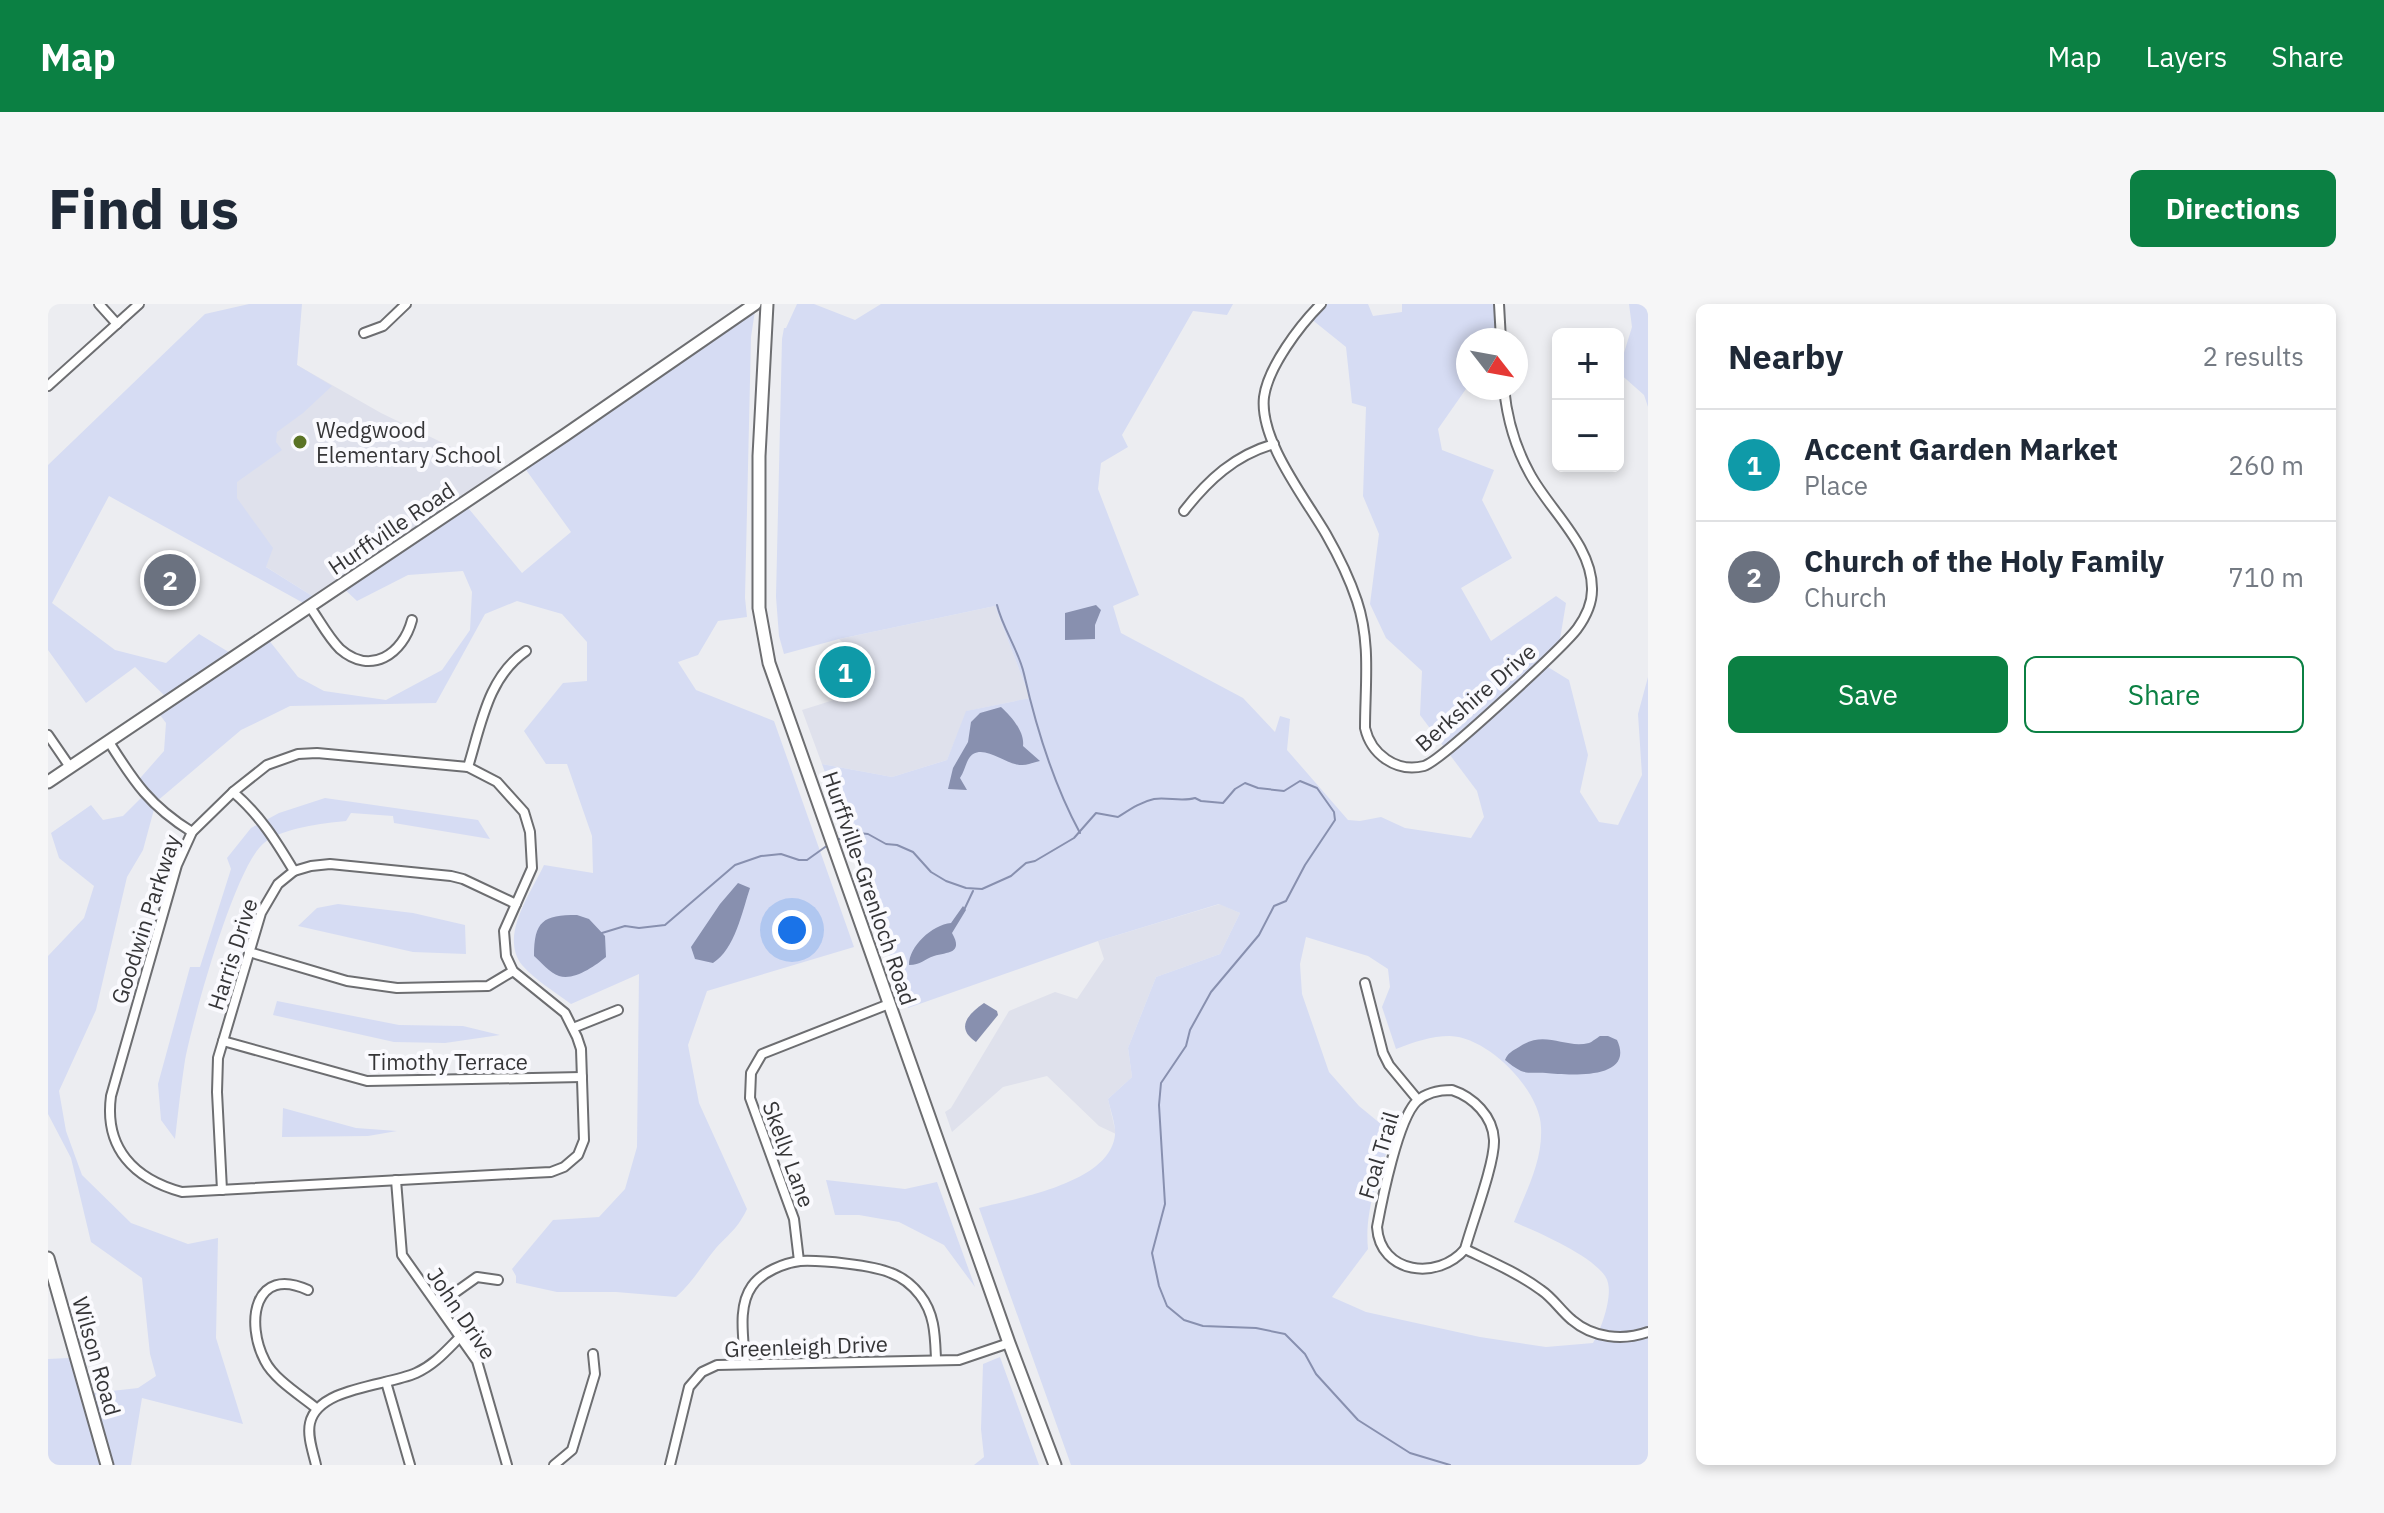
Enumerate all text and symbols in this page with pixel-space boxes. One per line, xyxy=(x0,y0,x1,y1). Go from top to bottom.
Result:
text: Map xyxy=(40,32,116,81)
text: Map xyxy=(2047,38,2101,75)
text: Layers xyxy=(2145,38,2227,75)
text: Share xyxy=(2271,38,2344,75)
button: Directions xyxy=(2130,170,2336,247)
text: Find us xyxy=(48,172,239,244)
north arrow xyxy=(1456,328,1528,400)
map controls xyxy=(1552,328,1624,472)
button: + xyxy=(1552,328,1624,400)
text: Nearby xyxy=(1728,334,1843,378)
text: 2 results xyxy=(2202,339,2304,373)
button: − xyxy=(1552,400,1624,472)
place label: Wedgwood Elementary School xyxy=(316,415,502,469)
text: Accent Garden Market xyxy=(1804,429,2118,468)
marker: Wedgwood Elementary School xyxy=(291,433,309,451)
text: 1 xyxy=(1746,448,1762,482)
text: 260 m xyxy=(2228,448,2304,482)
text: Place xyxy=(1804,468,1868,502)
street label: Hurffville Road xyxy=(322,475,460,581)
text: Church of the Holy Family xyxy=(1804,541,2164,580)
pin: 2 xyxy=(144,550,196,610)
text: 2 xyxy=(1746,560,1762,594)
text: 710 m xyxy=(2228,560,2304,594)
text: Church xyxy=(1804,580,1887,614)
street label: Berkshire Drive xyxy=(1409,637,1541,757)
pin: 1 xyxy=(819,642,871,702)
button: Save xyxy=(1728,656,2008,733)
button: Share xyxy=(2024,656,2304,733)
street label: Hurffville-Grenloch Road xyxy=(816,767,924,1009)
street label: Goodwin Parkway xyxy=(104,831,186,1007)
street label: Harris Drive xyxy=(200,894,264,1014)
your location xyxy=(772,910,812,950)
street label: Timothy Terrace xyxy=(368,1047,528,1076)
street label: Skelly Lane xyxy=(756,1097,822,1211)
street label: Foal Trail xyxy=(1351,1108,1405,1202)
street label: John Drive xyxy=(421,1261,503,1365)
street label: Wilson Road xyxy=(66,1293,128,1419)
street label: Greenleigh Drive xyxy=(724,1329,888,1363)

